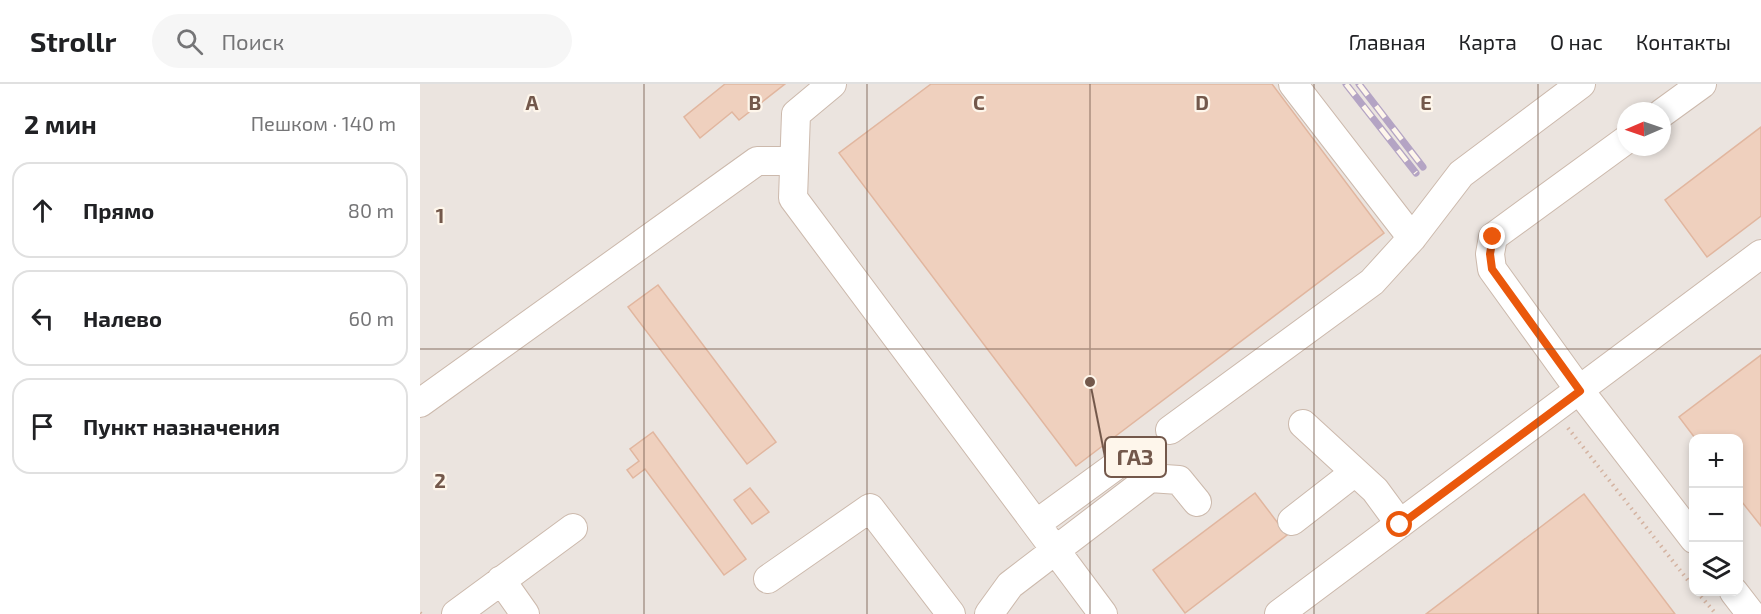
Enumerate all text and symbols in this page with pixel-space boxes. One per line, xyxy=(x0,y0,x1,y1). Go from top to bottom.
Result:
search box xyxy=(152,14,572,68)
text: Strollr xyxy=(30,24,116,58)
icon: search xyxy=(173,25,206,58)
text: Поиск xyxy=(221,28,284,54)
text: Главная xyxy=(1349,29,1426,54)
text: Карта xyxy=(1459,29,1517,54)
text: О нас xyxy=(1550,29,1603,54)
text: Контакты xyxy=(1636,29,1731,54)
text: A xyxy=(525,90,539,114)
text: B xyxy=(749,90,761,114)
text: C xyxy=(973,90,985,114)
text: D xyxy=(1195,90,1209,114)
text: E xyxy=(1420,90,1432,114)
north arrow xyxy=(1617,102,1671,156)
text: 2 мин xyxy=(24,108,97,139)
text: Пешком · 140 m xyxy=(251,111,396,135)
icon: ahead xyxy=(26,194,59,227)
text: Прямо xyxy=(83,197,154,223)
text: 80 m xyxy=(348,198,394,222)
text: 1 xyxy=(436,203,444,227)
route end xyxy=(1479,223,1505,249)
icon: left xyxy=(26,302,59,335)
text: Налево xyxy=(83,305,162,331)
text: 60 m xyxy=(349,306,394,330)
icon: arrive xyxy=(26,410,59,443)
text: Пункт назначения xyxy=(83,413,280,439)
map controls xyxy=(1689,434,1743,596)
button: + xyxy=(1689,434,1743,488)
callout: ГАЗ xyxy=(1105,437,1166,477)
text: ГАЗ xyxy=(1116,443,1154,469)
text: 2 xyxy=(434,468,446,492)
button: − xyxy=(1689,488,1743,542)
route start xyxy=(1386,511,1412,537)
button: layers xyxy=(1689,542,1743,596)

